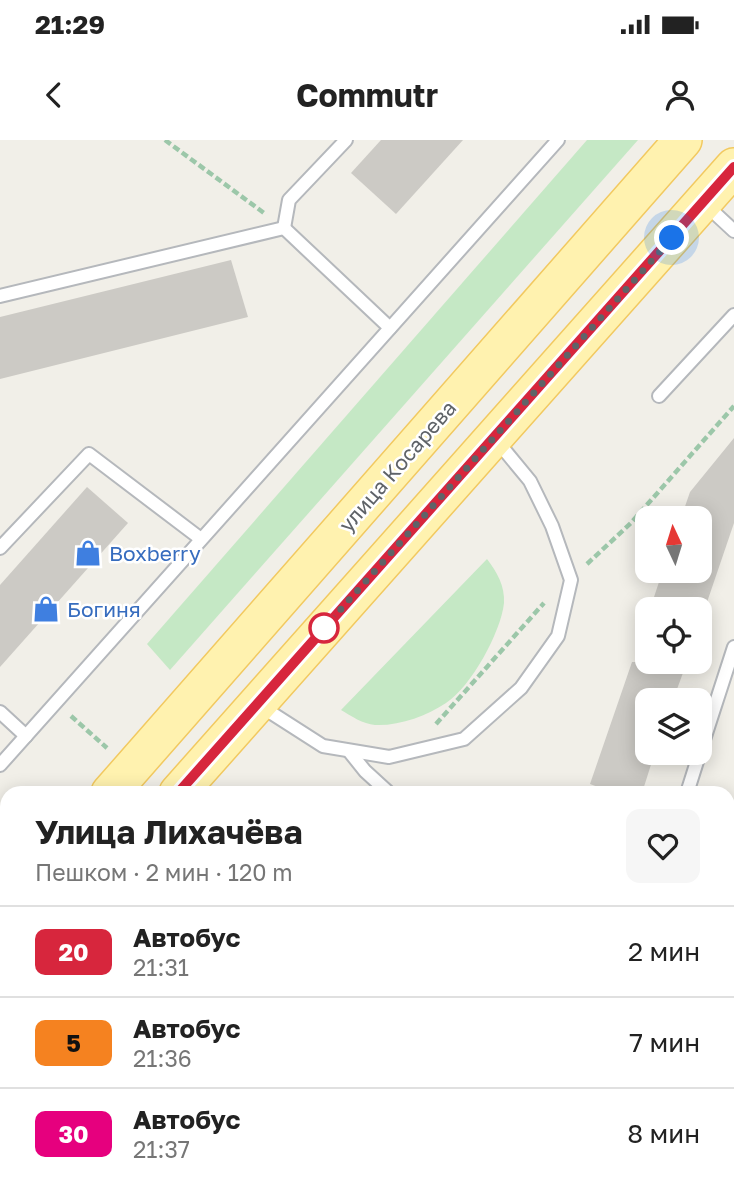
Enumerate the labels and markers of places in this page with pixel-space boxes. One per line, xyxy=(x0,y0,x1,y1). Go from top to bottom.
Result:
shop icon: Boxberry xyxy=(73,538,103,568)
place label: Boxberry xyxy=(109,540,201,566)
shop icon: Богиня xyxy=(31,594,61,624)
place label: Богиня xyxy=(67,596,141,622)
unlabelled marker xyxy=(309,613,339,643)

